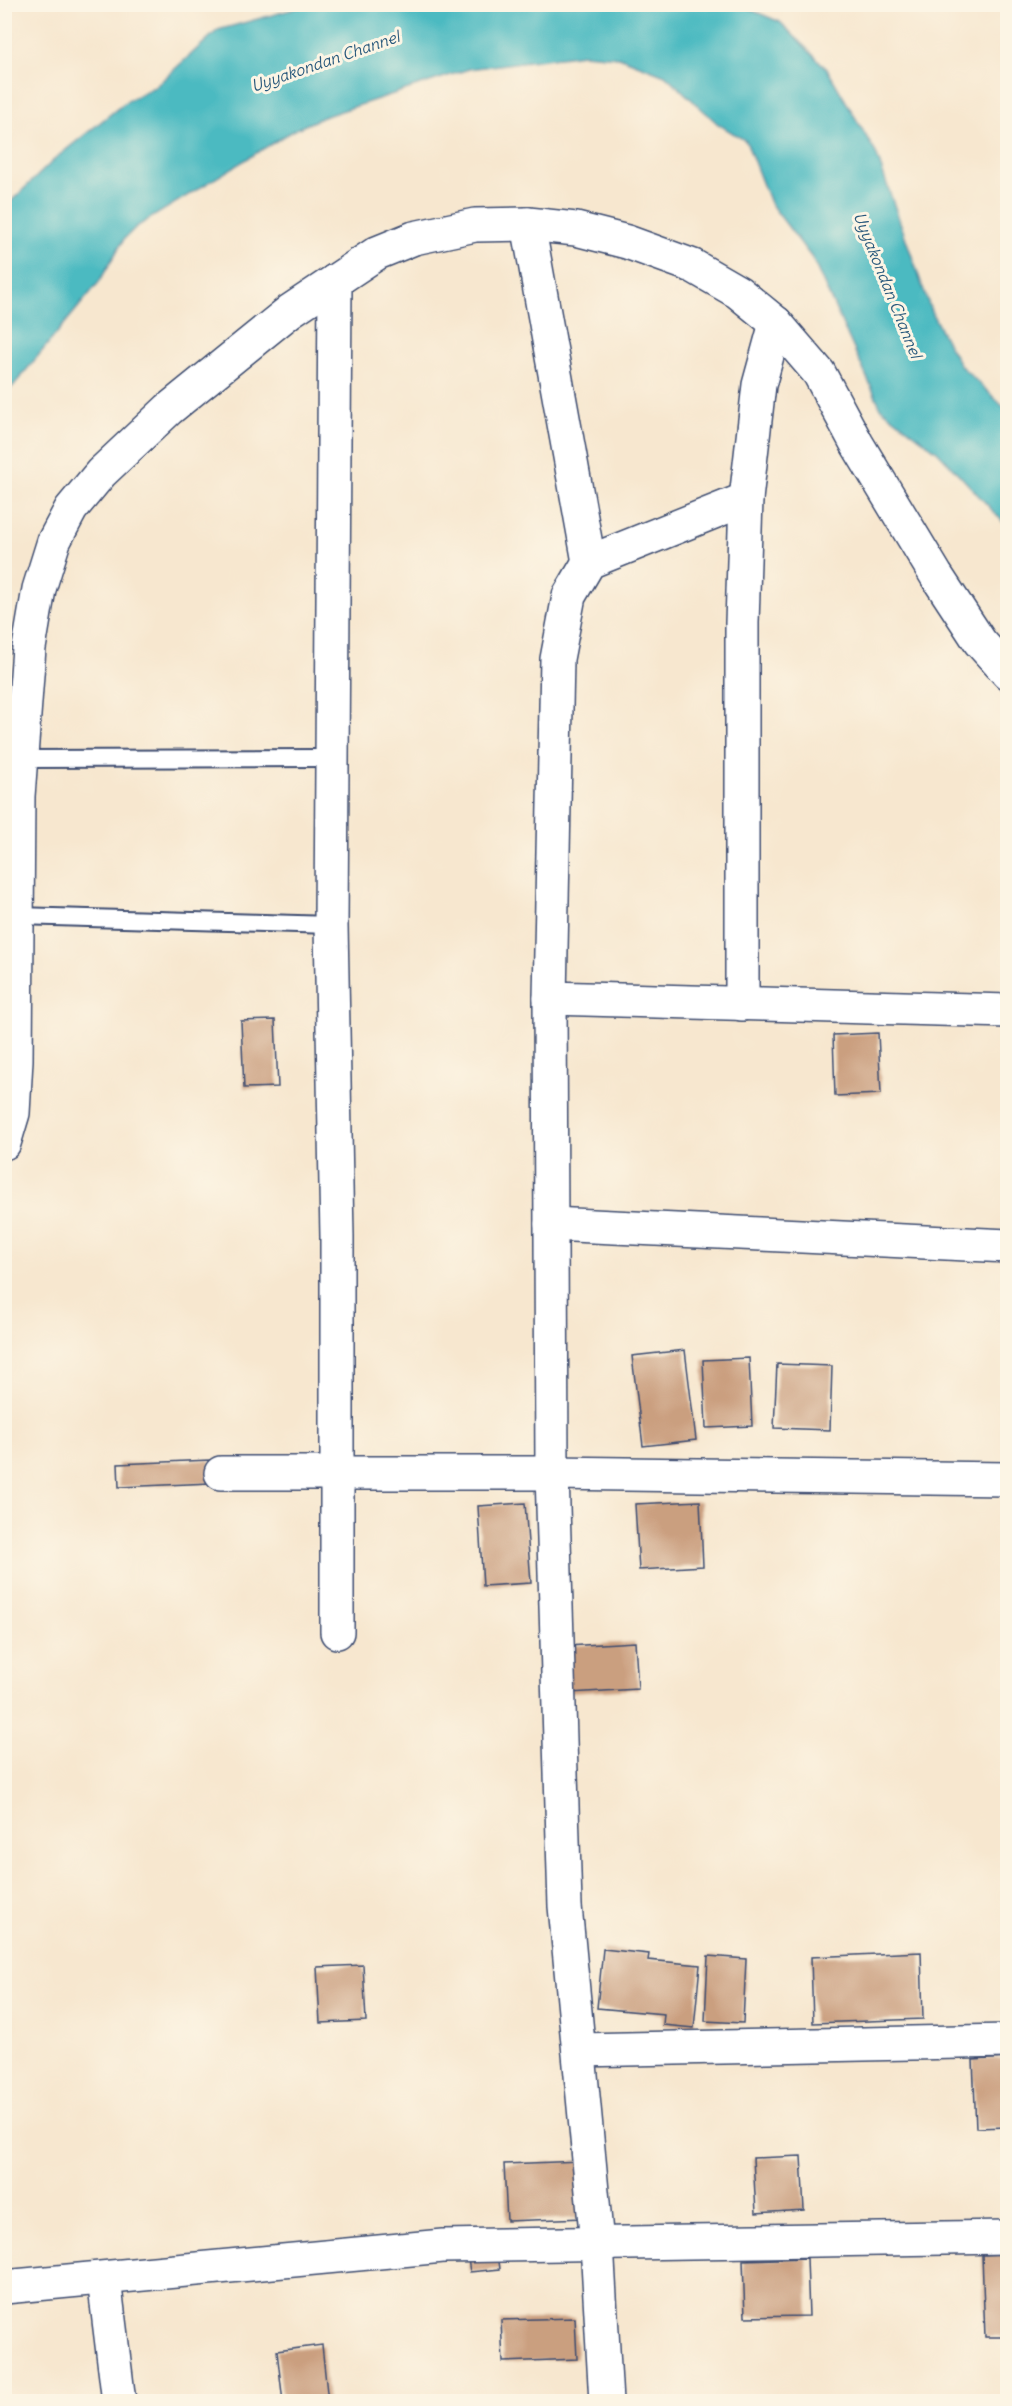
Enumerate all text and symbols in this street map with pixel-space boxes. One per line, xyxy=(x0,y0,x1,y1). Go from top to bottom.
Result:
water label: Uyyakondan Channel xyxy=(248,25,404,96)
water label: Uyyakondan Channel xyxy=(850,209,927,363)

